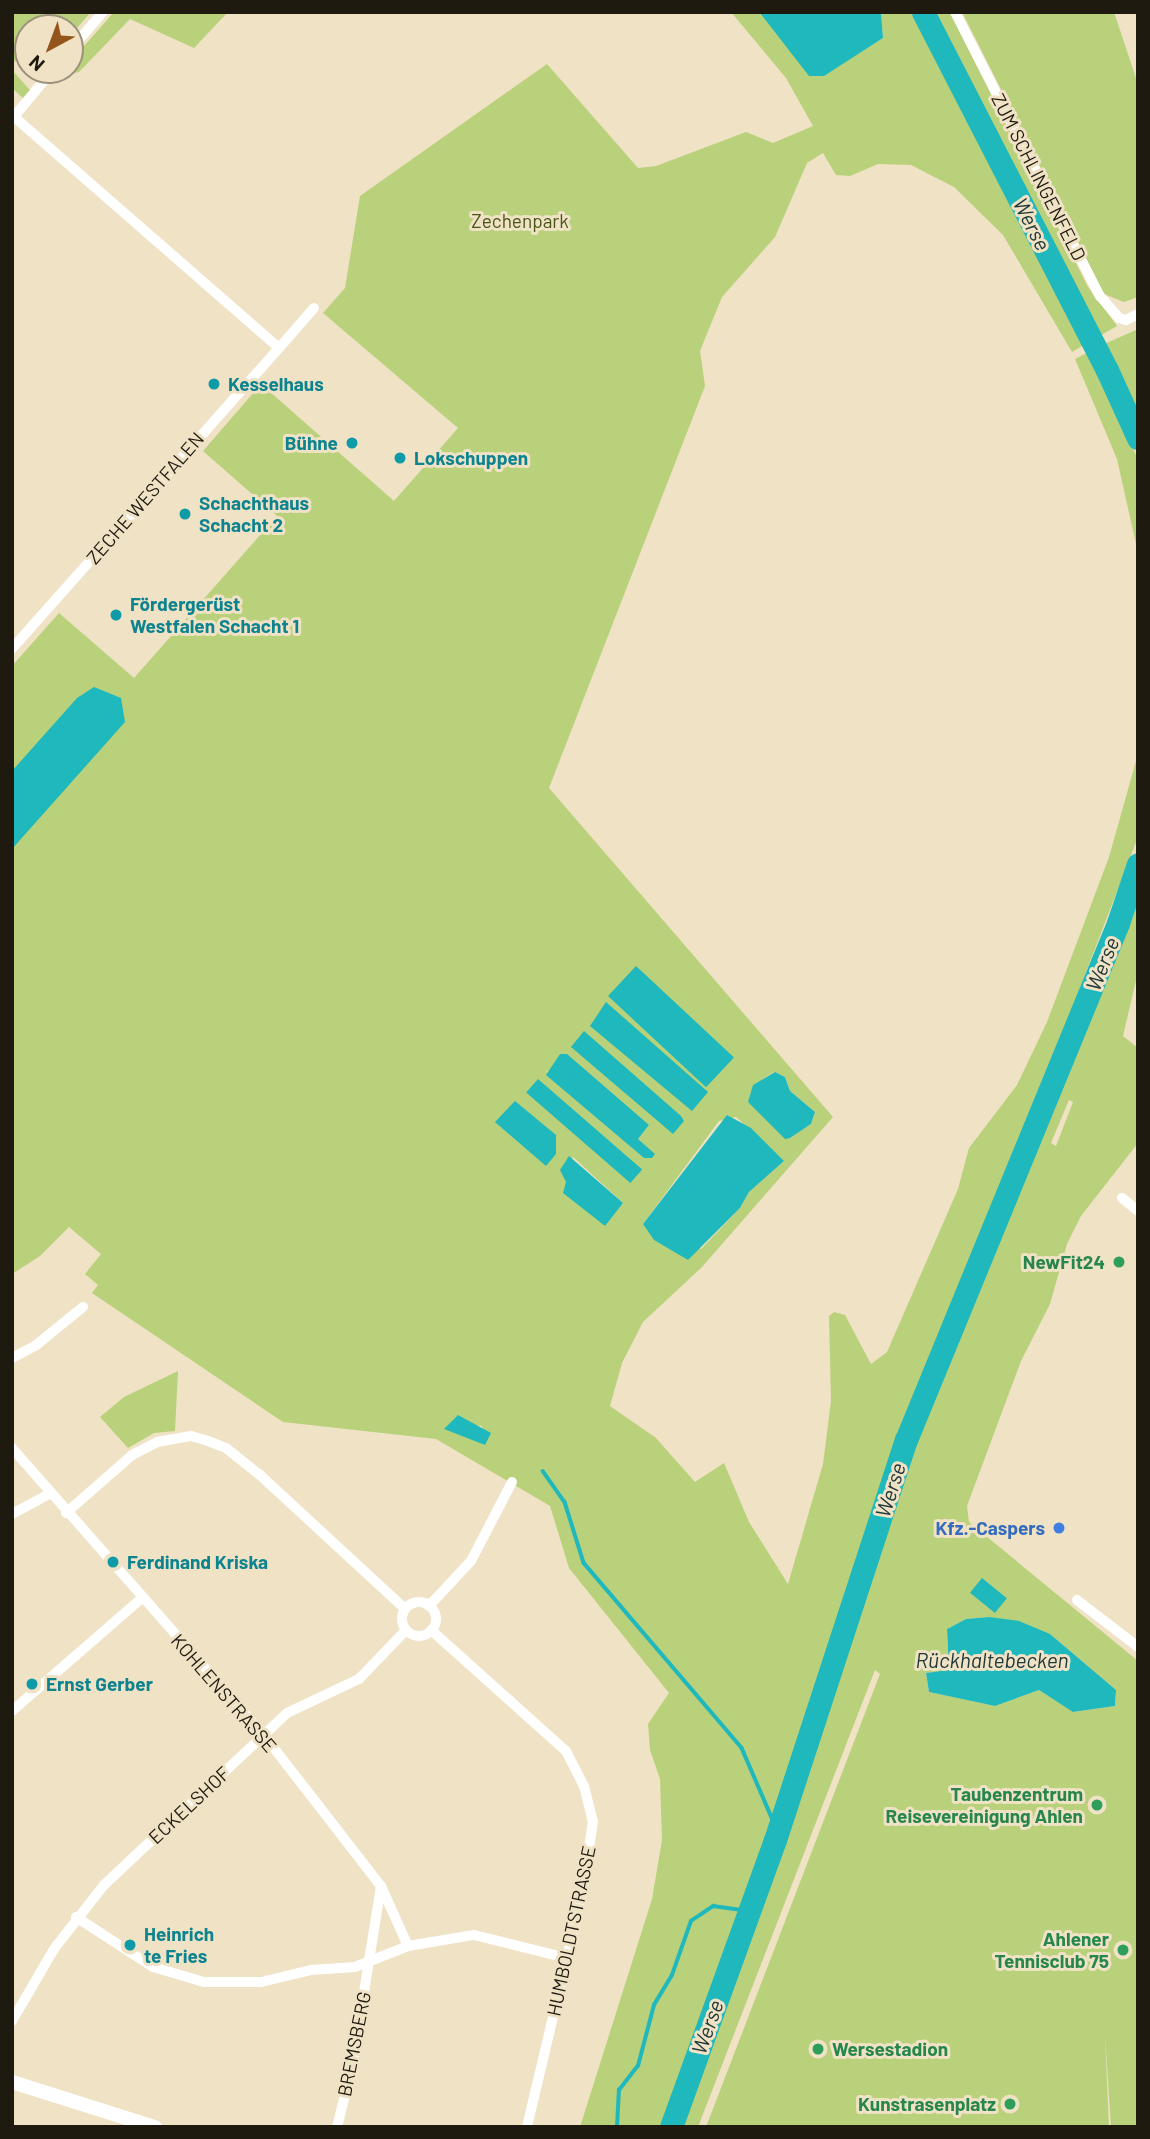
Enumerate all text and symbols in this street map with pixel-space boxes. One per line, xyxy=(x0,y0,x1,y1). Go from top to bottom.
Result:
north arrow xyxy=(14,14,84,84)
text: N xyxy=(24,51,49,77)
street label: ZUM SCHLINGENFELD xyxy=(987,90,1091,264)
water label: Werse xyxy=(1008,193,1056,255)
park label: Zechenpark xyxy=(471,210,569,232)
place label: Kesselhaus xyxy=(228,373,324,395)
marker: Kesselhaus xyxy=(206,376,222,392)
street label: ZECHE WESTFALEN xyxy=(82,427,208,569)
place label: Bühne xyxy=(285,432,338,454)
marker: Bühne xyxy=(344,435,360,451)
place label: Lokschuppen xyxy=(414,447,528,469)
marker: Lokschuppen xyxy=(392,450,408,466)
place label: Schachthaus Schacht 2 xyxy=(199,492,309,536)
marker: Schachthaus Schacht 2 xyxy=(177,506,193,522)
place label: Fördergerüst Westfalen Schacht 1 xyxy=(130,593,299,637)
marker: Fördergerüst Westfalen Schacht 1 xyxy=(108,607,124,623)
water label: Werse xyxy=(1080,933,1124,995)
place label: NewFit24 xyxy=(1023,1251,1105,1273)
marker: NewFit24 xyxy=(1111,1254,1127,1270)
water label: Werse xyxy=(869,1460,911,1520)
place label: Kfz.-Caspers xyxy=(935,1517,1045,1539)
marker: Kfz.-Caspers xyxy=(1051,1520,1067,1536)
place label: Ferdinand Kriska xyxy=(127,1551,268,1573)
marker: Ferdinand Kriska xyxy=(105,1554,121,1570)
street label: KOHLENSTRASSE xyxy=(166,1629,282,1757)
water label: Rückhaltebecken xyxy=(915,1647,1069,1673)
place label: Ernst Gerber xyxy=(46,1673,153,1695)
marker: Ernst Gerber xyxy=(24,1676,40,1692)
street label: ECKELSHOF xyxy=(144,1762,234,1848)
place label: Taubenzentrum Reisevereinigung Ahlen xyxy=(886,1783,1083,1827)
marker: Taubenzentrum Reisevereinigung Ahlen xyxy=(1089,1797,1105,1813)
street label: HUMBOLDTSTRASSE xyxy=(542,1844,600,2018)
place label: Heinrich te Fries xyxy=(144,1923,214,1967)
place label: Ahlener Tennisclub 75 xyxy=(995,1928,1109,1972)
marker: Heinrich te Fries xyxy=(122,1937,138,1953)
marker: Ahlener Tennisclub 75 xyxy=(1115,1942,1131,1958)
street label: BREMSBERG xyxy=(333,1990,375,2098)
water label: Werse xyxy=(686,1997,728,2057)
place label: Wersestadion xyxy=(832,2038,948,2060)
marker: Wersestadion xyxy=(810,2041,826,2057)
place label: Kunstrasenplatz xyxy=(858,2093,996,2115)
marker: Kunstrasenplatz xyxy=(1002,2096,1018,2112)

